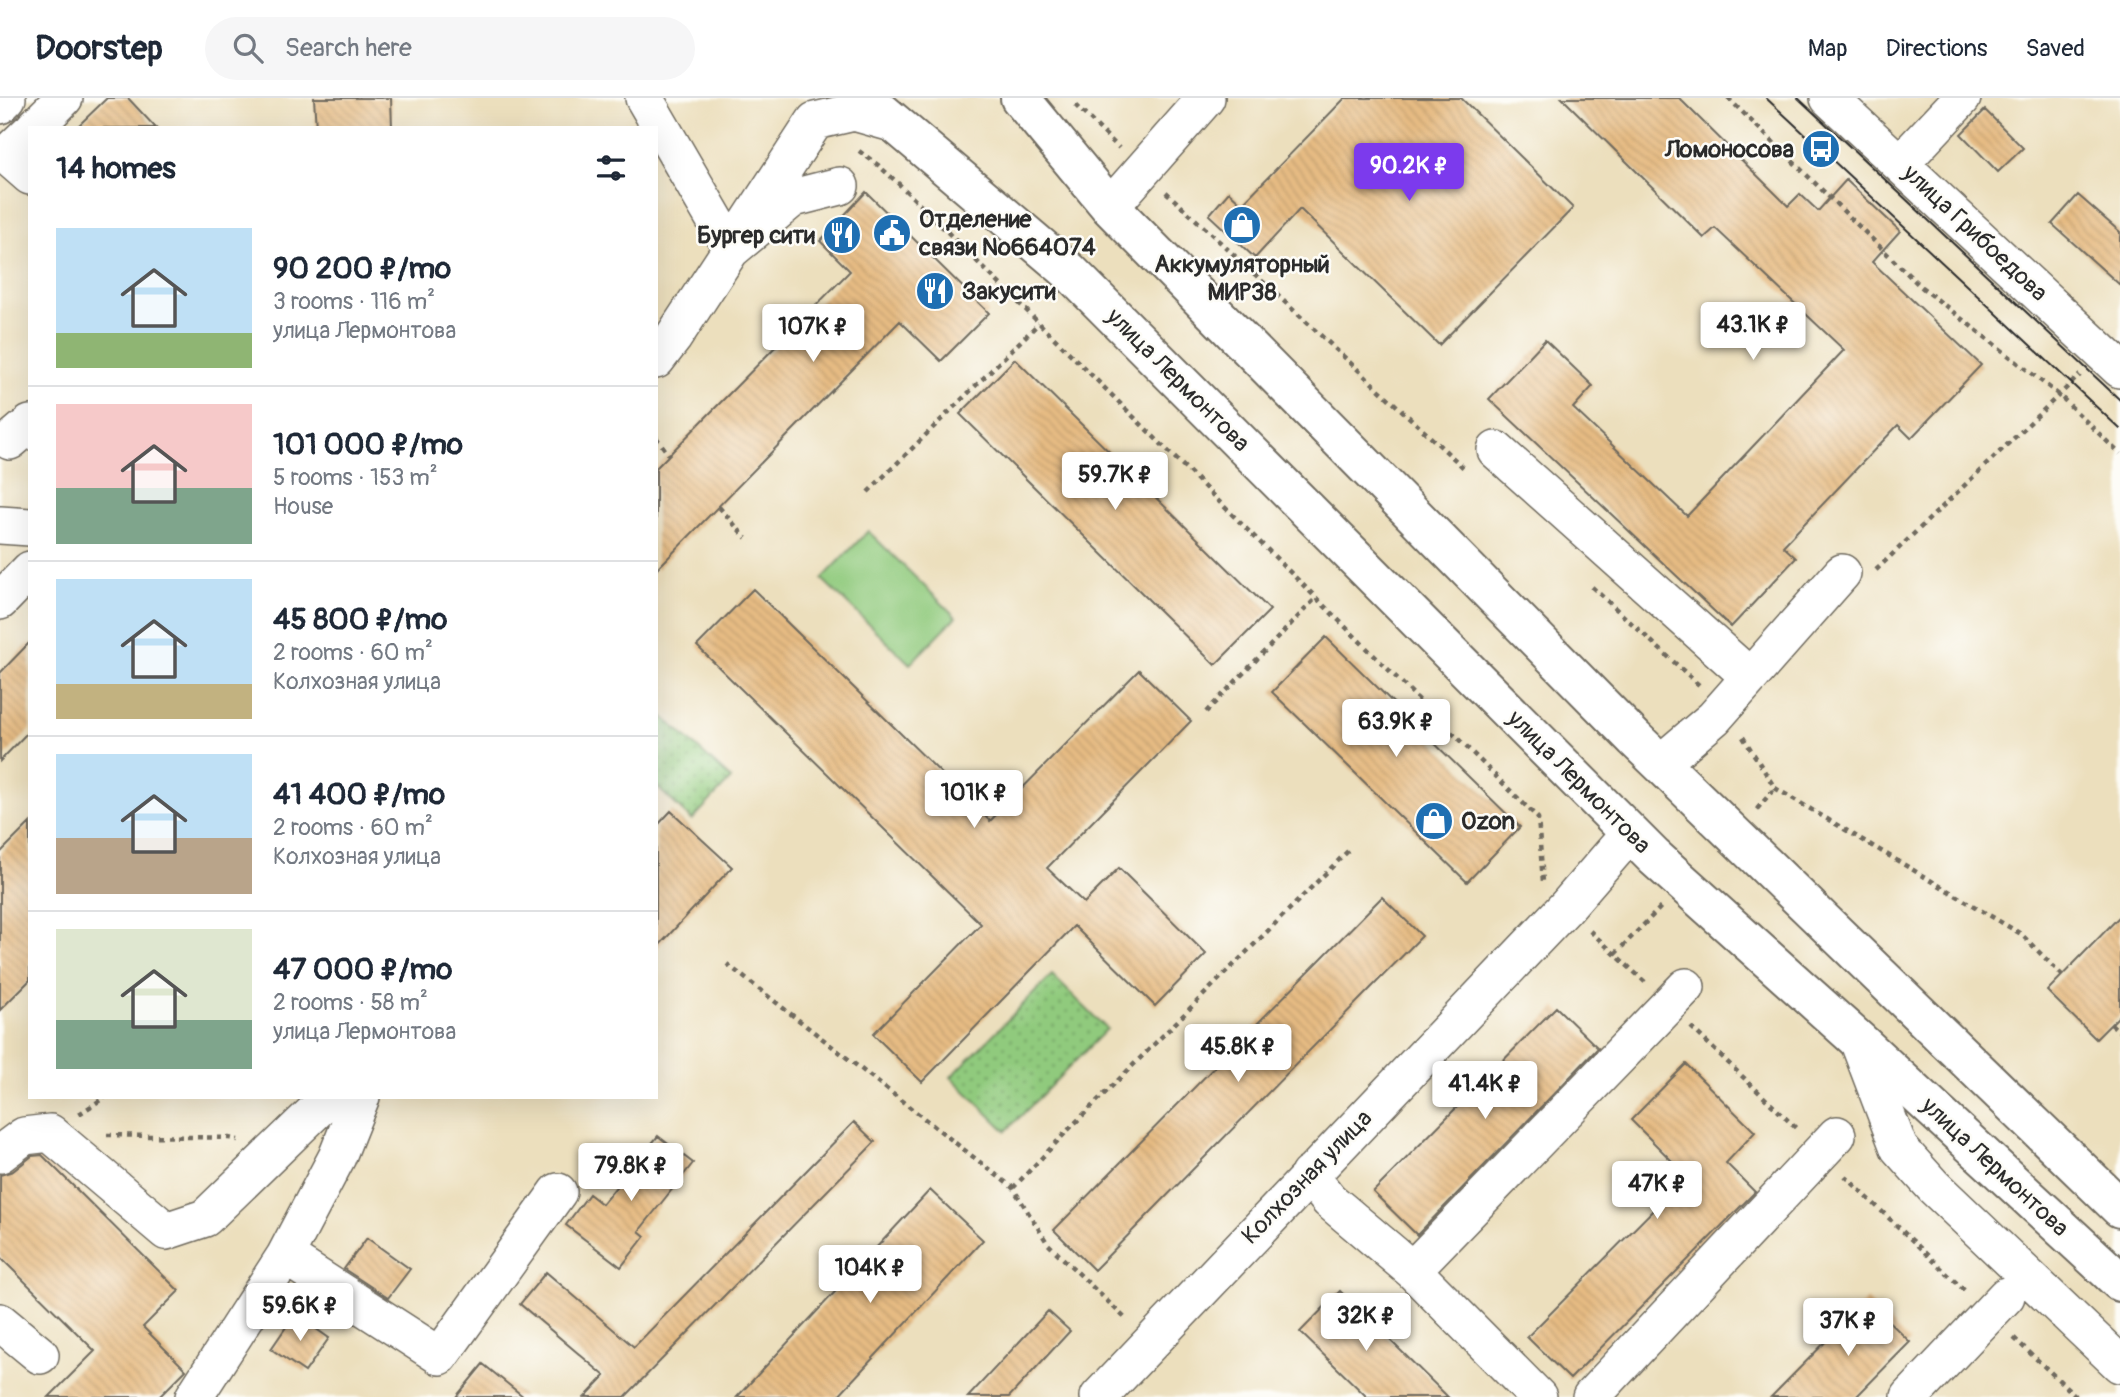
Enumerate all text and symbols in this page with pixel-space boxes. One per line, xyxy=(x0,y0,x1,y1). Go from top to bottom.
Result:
search box xyxy=(205,17,695,80)
text: Doorstep xyxy=(35,28,163,69)
icon: search xyxy=(229,29,267,67)
text: Search here xyxy=(285,32,412,64)
text: Map xyxy=(1808,34,1848,63)
text: Directions xyxy=(1886,34,1987,63)
text: Saved xyxy=(2025,34,2085,63)
bus stop icon: Ломоносова xyxy=(1800,128,1842,170)
place label: Ломоносова xyxy=(1664,135,1794,164)
pin: 90.2K ₽ xyxy=(1344,144,1474,203)
icon: filters xyxy=(592,149,630,187)
text: 14 homes xyxy=(56,150,176,187)
text: 90.2K ₽ xyxy=(1370,151,1448,180)
street label: улица Грибоедова xyxy=(1896,158,2053,307)
shop icon: Аккумуляторный МИР38 xyxy=(1221,204,1263,246)
place label: Отделение связи №664074 xyxy=(918,205,1096,262)
public building icon: Отделение связи №664074 xyxy=(871,212,913,254)
restaurant icon: Бургер сити xyxy=(821,214,863,256)
place label: Бургер сити xyxy=(697,221,815,250)
text: 90 200 ₽/mo xyxy=(273,250,451,287)
place label: Аккумуляторный МИР38 xyxy=(1154,250,1330,307)
icon: home xyxy=(112,256,196,340)
restaurant icon: Закусити xyxy=(914,270,956,312)
place label: Закусити xyxy=(962,277,1056,306)
text: 3 rooms · 116 m² xyxy=(273,287,435,316)
street label: улица Лермонтова xyxy=(1099,301,1256,458)
pin: 43.1K ₽ xyxy=(1688,302,1818,362)
pin: 107K ₽ xyxy=(756,304,870,364)
text: 43.1K ₽ xyxy=(1717,310,1789,339)
text: 107K ₽ xyxy=(778,312,848,341)
text: улица Лермонтова xyxy=(273,316,456,345)
text: 101 000 ₽/mo xyxy=(273,426,463,463)
icon: home xyxy=(112,432,196,516)
pin: 59.7K ₽ xyxy=(1050,452,1180,512)
text: 59.7K ₽ xyxy=(1078,460,1152,489)
text: 5 rooms · 153 m² xyxy=(273,463,438,492)
text: House xyxy=(273,492,333,521)
text: 45 800 ₽/mo xyxy=(273,601,447,638)
icon: home xyxy=(112,607,196,691)
text: 2 rooms · 60 m² xyxy=(273,638,433,667)
text: Колхозная улица xyxy=(273,667,441,696)
pin: 63.9K ₽ xyxy=(1331,700,1461,759)
street label: улица Лермонтова xyxy=(1500,703,1657,860)
text: 63.9K ₽ xyxy=(1358,707,1434,736)
pin: 101K ₽ xyxy=(917,770,1031,830)
text: 41 400 ₽/mo xyxy=(273,776,445,813)
text: 101K ₽ xyxy=(941,778,1007,807)
icon: home xyxy=(112,782,196,866)
shop icon: Ozon xyxy=(1413,800,1455,842)
place label: Ozon xyxy=(1461,807,1515,836)
text: 2 rooms · 60 m² xyxy=(273,813,433,842)
text: Колхозная улица xyxy=(273,842,441,871)
text: 47 000 ₽/mo xyxy=(273,951,452,988)
icon: home xyxy=(112,957,196,1041)
text: 2 rooms · 58 m² xyxy=(273,988,428,1017)
text: улица Лермонтова xyxy=(273,1017,456,1046)
pin: 45.8K ₽ xyxy=(1173,1024,1303,1084)
text: 45.8K ₽ xyxy=(1200,1032,1276,1061)
pin: 41.4K ₽ xyxy=(1420,1062,1550,1121)
text: 41.4K ₽ xyxy=(1448,1069,1522,1098)
street label: улица Лермонтова xyxy=(1915,1091,2075,1243)
street label: Колхозная улица xyxy=(1236,1104,1378,1250)
pin: 79.8K ₽ xyxy=(566,1144,696,1203)
text: 79.8K ₽ xyxy=(594,1151,668,1180)
pin: 47K ₽ xyxy=(1608,1162,1706,1221)
text: 47K ₽ xyxy=(1628,1169,1686,1198)
pin: 104K ₽ xyxy=(813,1246,927,1305)
text: 104K ₽ xyxy=(835,1253,905,1282)
pin: 59.6K ₽ xyxy=(235,1284,365,1343)
text: 59.6K ₽ xyxy=(262,1291,338,1320)
pin: 32K ₽ xyxy=(1317,1294,1415,1353)
pin: 37K ₽ xyxy=(1799,1298,1897,1358)
text: 32K ₽ xyxy=(1337,1301,1395,1330)
text: 37K ₽ xyxy=(1819,1306,1877,1335)

